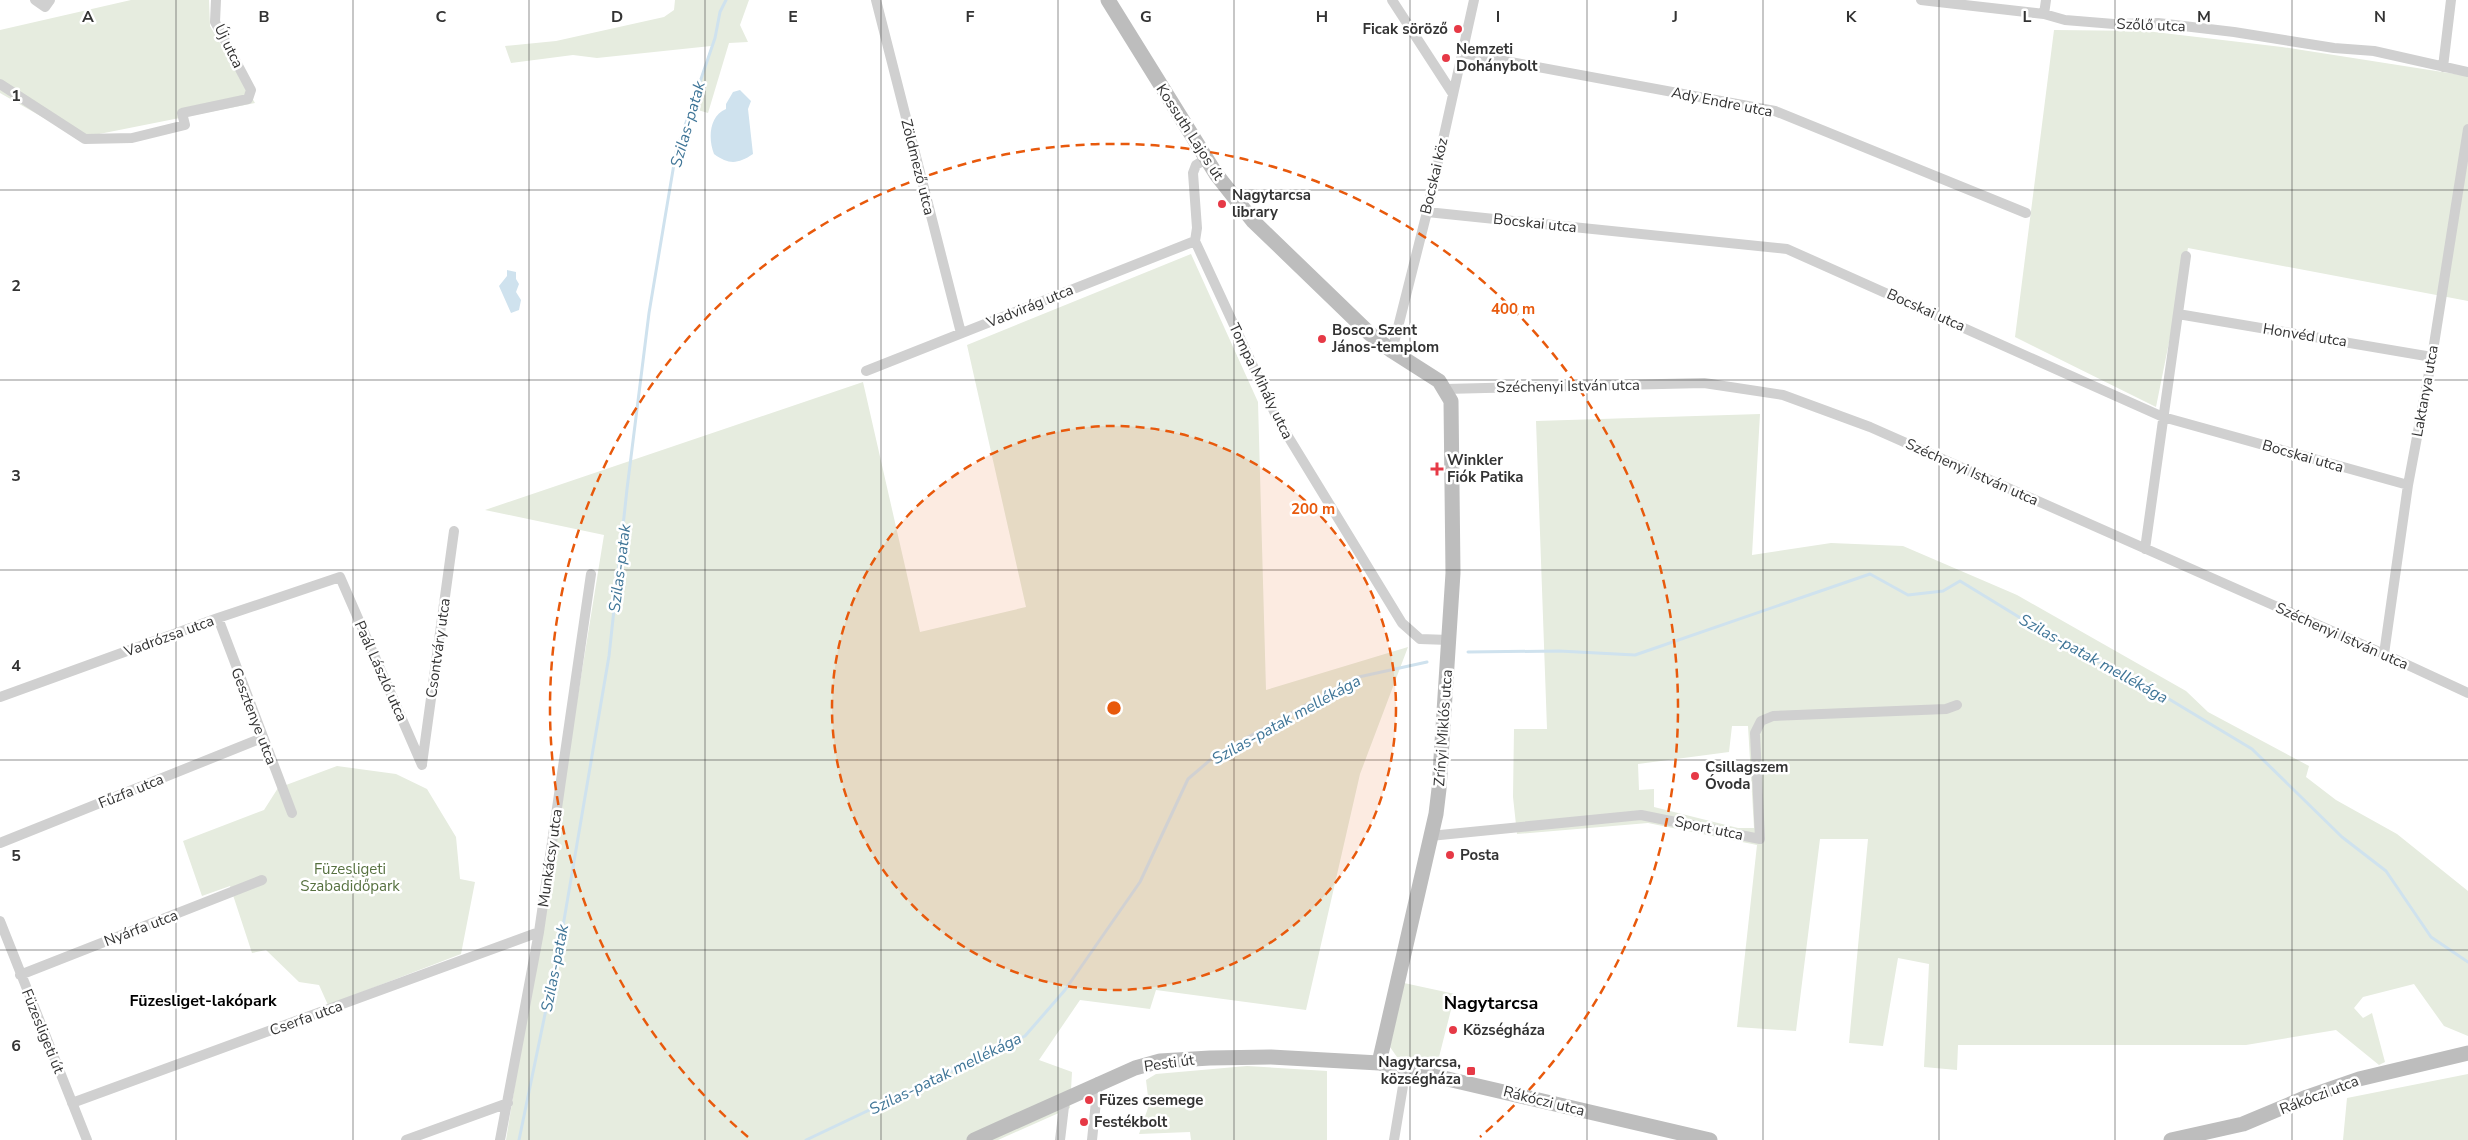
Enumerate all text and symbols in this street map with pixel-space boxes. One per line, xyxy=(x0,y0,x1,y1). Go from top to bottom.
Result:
text: A xyxy=(82,6,94,28)
text: B xyxy=(258,6,270,28)
text: C xyxy=(436,6,447,28)
text: D xyxy=(611,6,623,28)
text: E xyxy=(788,6,798,28)
text: F xyxy=(966,6,975,28)
text: G xyxy=(1140,6,1152,28)
text: H xyxy=(1316,6,1328,28)
text: I xyxy=(1496,6,1500,28)
text: J xyxy=(1671,6,1678,28)
text: K xyxy=(1846,6,1858,28)
text: L xyxy=(2023,6,2032,28)
text: M xyxy=(2197,6,2211,28)
text: N xyxy=(2374,6,2386,28)
street label: Szőlő utca xyxy=(2116,14,2186,36)
place label: Ficak söröző xyxy=(1363,19,1448,39)
street label: Új utca xyxy=(210,20,249,71)
marker: Ficak söröző xyxy=(1452,23,1464,35)
place label: Nemzeti Dohánybolt xyxy=(1456,39,1538,76)
marker: Nemzeti Dohánybolt xyxy=(1440,52,1452,64)
water label: Szilas-patak xyxy=(665,78,711,170)
street label: Kossuth Lajos út xyxy=(1151,80,1229,185)
street label: Ady Endre utca xyxy=(1670,82,1774,122)
text: 1 xyxy=(11,85,21,107)
street label: Zöldmező utca xyxy=(896,117,940,217)
street label: Bocskai köz xyxy=(1415,136,1453,216)
place label: Nagytarcsa library xyxy=(1232,185,1311,222)
marker: Nagytarcsa library xyxy=(1216,198,1228,210)
street label: Bocskai utca xyxy=(1492,209,1578,237)
text: 2 xyxy=(11,275,21,297)
street label: Vadvirág utca xyxy=(983,280,1076,333)
street label: Bocskai utca xyxy=(1884,284,1968,336)
text: 400 m xyxy=(1491,299,1535,319)
street label: Honvéd utca xyxy=(2262,318,2348,352)
street label: Tompa Mihály utca xyxy=(1224,320,1298,442)
place label: Bosco Szent János-templom xyxy=(1331,320,1439,357)
marker: Bosco Szent János-templom xyxy=(1316,333,1328,345)
street label: Laktanya utca xyxy=(2407,344,2443,438)
street label: Széchenyi István utca xyxy=(1496,375,1640,397)
street label: Széchenyi István utca xyxy=(1902,434,2042,510)
street label: Bocskai utca xyxy=(2260,435,2346,477)
place label: Winkler Fiók Patika xyxy=(1447,450,1523,487)
marker: Winkler Fiók Patika xyxy=(1431,463,1443,475)
text: 3 xyxy=(11,465,21,487)
text: 200 m xyxy=(1291,499,1335,519)
water label: Szilas-patak xyxy=(604,522,636,613)
street label: Csontváry utca xyxy=(421,597,455,699)
street label: Széchenyi István utca xyxy=(2272,598,2412,674)
water label: Szilas-patak mellékága xyxy=(2015,609,2172,709)
street label: Vadrózsa utca xyxy=(120,611,217,662)
street label: Paál László utca xyxy=(350,617,412,725)
text: 4 xyxy=(11,655,21,677)
street label: Gesztenye utca xyxy=(226,665,282,767)
street label: Zrínyi Miklós utca xyxy=(1429,669,1457,787)
water label: Szilas-patak mellékága xyxy=(1208,670,1365,770)
centre of rings xyxy=(1105,699,1123,717)
place label: Csillagszem Óvoda xyxy=(1705,757,1789,794)
street label: Fűzfa utca xyxy=(95,769,167,813)
marker: Csillagszem Óvoda xyxy=(1689,770,1701,782)
street label: Munkácsy utca xyxy=(533,808,567,908)
street label: Sport utca xyxy=(1673,811,1745,845)
text: 5 xyxy=(11,845,21,867)
place label: Posta xyxy=(1460,845,1499,865)
marker: Posta xyxy=(1444,849,1456,861)
park label: Füzesligeti Szabadidőpark xyxy=(300,859,400,896)
street label: Nyárfa utca xyxy=(101,905,181,951)
water label: Szilas-patak xyxy=(536,922,574,1014)
street label: Füzesligeti út xyxy=(17,986,69,1077)
district label: Füzesliget-lakópark xyxy=(129,990,277,1012)
district label: Nagytarcsa xyxy=(1444,991,1538,1015)
street label: Cserfa utca xyxy=(267,996,345,1040)
place label: Községháza xyxy=(1463,1020,1545,1040)
marker: Községháza xyxy=(1447,1024,1459,1036)
water label: Szilas-patak mellékága xyxy=(866,1027,1025,1120)
text: 6 xyxy=(11,1035,21,1057)
street label: Pesti út xyxy=(1143,1049,1196,1076)
place label: Nagytarcsa, községháza xyxy=(1378,1052,1461,1089)
marker: Nagytarcsa, községháza xyxy=(1465,1065,1477,1077)
street label: Rákóczi utca xyxy=(2277,1071,2361,1119)
street label: Rákóczi utca xyxy=(1501,1081,1587,1121)
place label: Füzes csemege xyxy=(1099,1090,1203,1110)
marker: Füzes csemege xyxy=(1083,1094,1095,1106)
place label: Festékbolt xyxy=(1094,1112,1168,1132)
marker: Festékbolt xyxy=(1078,1116,1090,1128)

